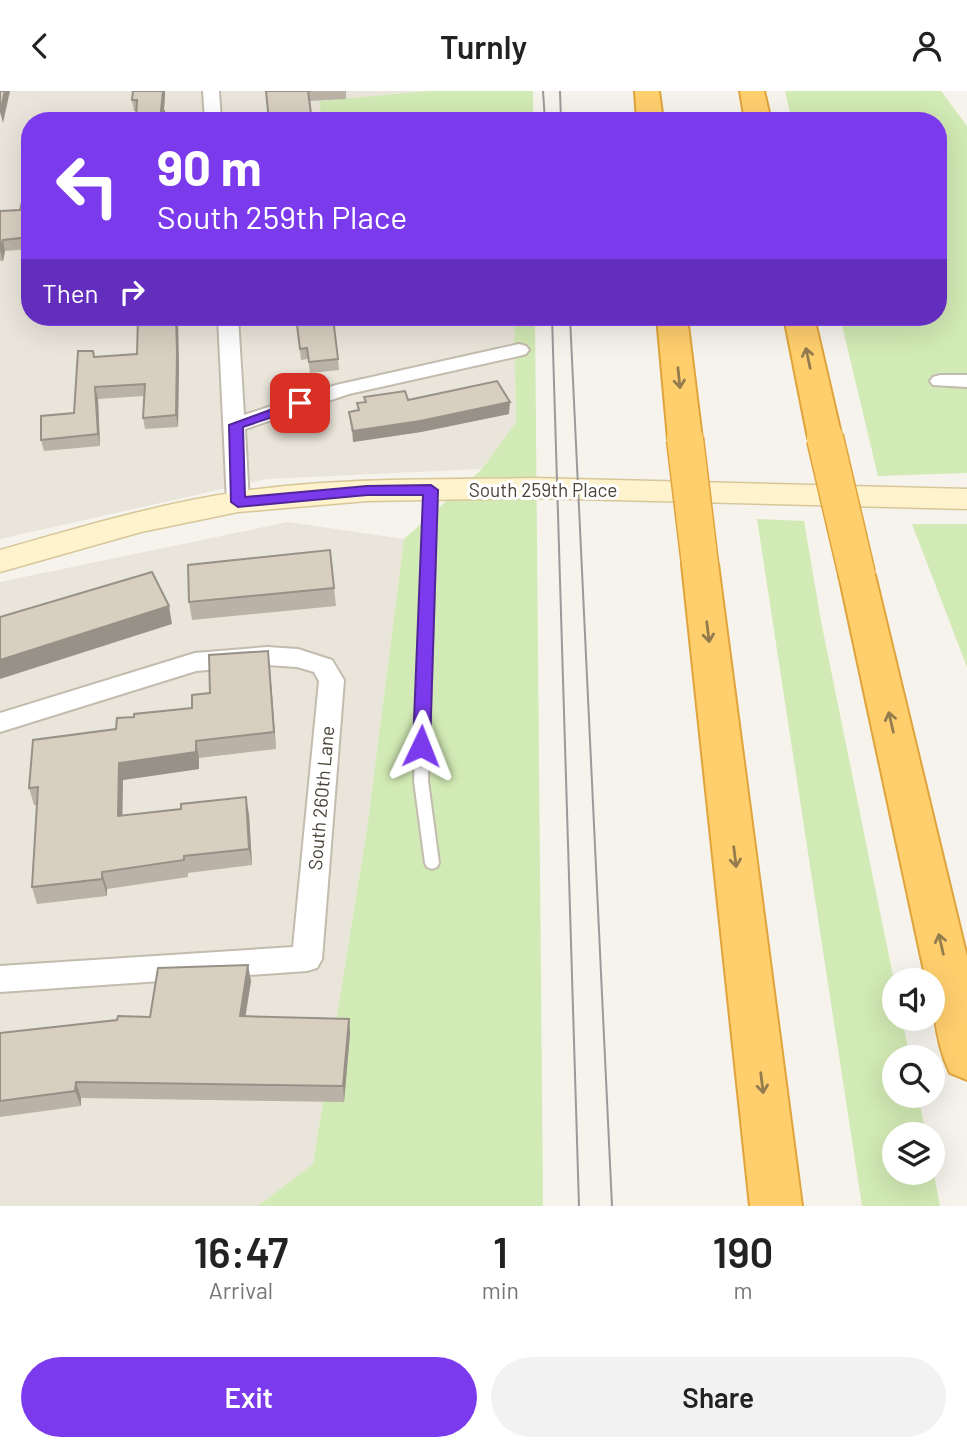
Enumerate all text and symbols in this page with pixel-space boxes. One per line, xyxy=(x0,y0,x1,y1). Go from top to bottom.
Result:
icon: back xyxy=(21,27,59,65)
text: Turnly xyxy=(440,27,527,65)
icon: person xyxy=(908,27,946,65)
text: 90 m xyxy=(157,137,262,196)
icon: left xyxy=(42,140,133,231)
text: South 259th Place xyxy=(157,197,407,235)
icon: right xyxy=(113,273,151,311)
text: Then xyxy=(42,277,99,308)
one-way arrow xyxy=(800,347,814,370)
one-way arrow xyxy=(672,366,685,389)
pin xyxy=(270,373,330,433)
icon: arrive xyxy=(281,384,319,422)
street label: South 259th Place xyxy=(469,478,617,501)
one-way arrow xyxy=(702,620,715,642)
position arrow xyxy=(384,709,458,783)
one-way arrow xyxy=(884,711,898,734)
street label: South 260th Lane xyxy=(303,725,338,871)
one-way arrow xyxy=(729,846,742,868)
one-way arrow xyxy=(934,933,948,956)
map controls xyxy=(882,968,945,1185)
button: sound xyxy=(882,968,945,1031)
button: search xyxy=(882,1045,945,1108)
one-way arrow xyxy=(755,1072,768,1094)
button: layers xyxy=(882,1122,945,1185)
text: 16:47 xyxy=(194,1226,288,1276)
text: 1 xyxy=(493,1226,508,1276)
text: 190 xyxy=(713,1226,773,1276)
text: Arrival xyxy=(209,1276,273,1304)
text: min xyxy=(482,1276,519,1304)
text: m xyxy=(733,1276,753,1304)
button: Exit xyxy=(21,1357,477,1437)
button: Share xyxy=(491,1357,946,1437)

